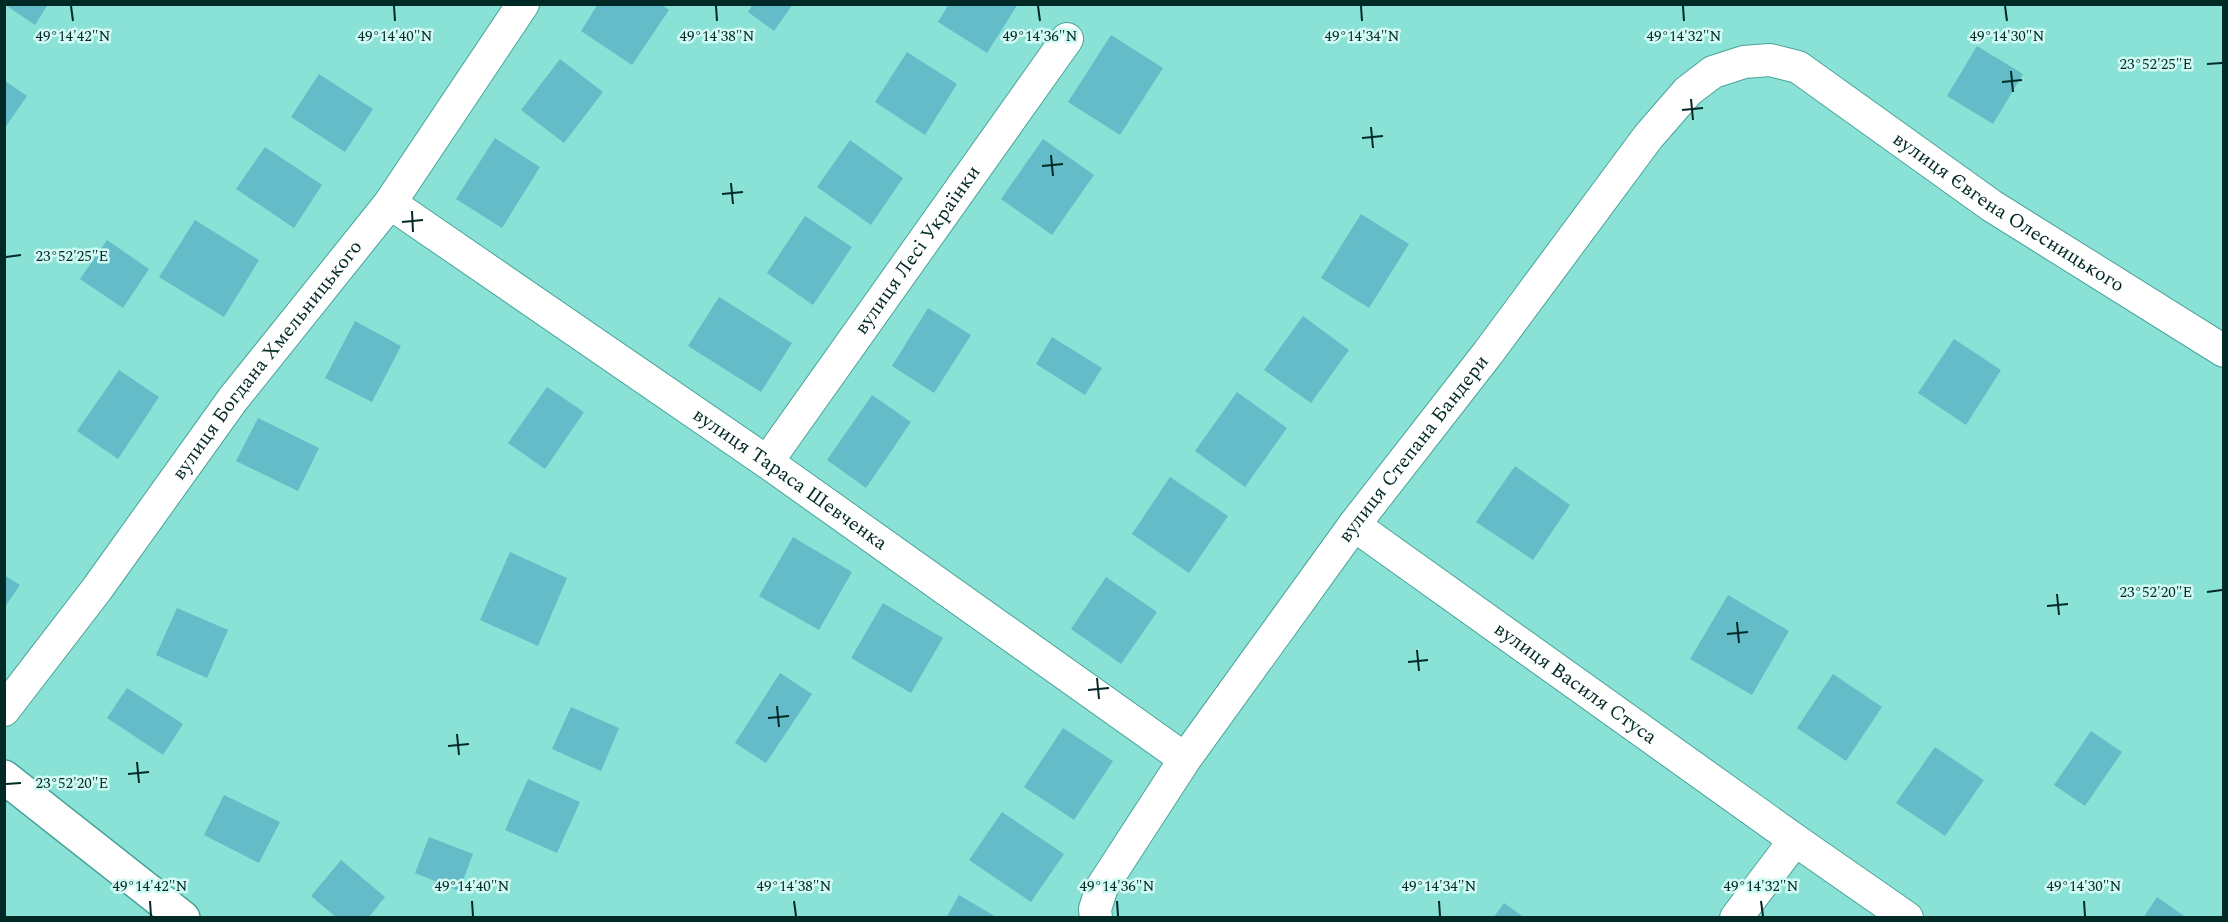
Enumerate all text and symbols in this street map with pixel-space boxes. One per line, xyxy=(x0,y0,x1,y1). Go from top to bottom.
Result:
text: 49°14'42"N xyxy=(36,25,111,48)
text: 49°14'40"N xyxy=(358,25,433,48)
text: 49°14'38"N xyxy=(680,25,755,48)
text: 49°14'36"N xyxy=(1003,25,1078,48)
text: 49°14'34"N xyxy=(1325,25,1400,48)
text: 49°14'32"N xyxy=(1647,25,1722,48)
text: 49°14'30"N xyxy=(1970,25,2045,48)
text: 23°52'25"E xyxy=(2120,53,2192,76)
street label: вулиця Євгена Олесницького xyxy=(1886,124,2130,300)
street label: вулиця Лесі Українки xyxy=(847,159,988,341)
street label: вулиця Богдана Хмельницького xyxy=(164,233,370,486)
text: 23°52'25"E xyxy=(36,245,108,268)
street label: вулиця Степана Бандери xyxy=(1331,348,1496,549)
street label: вулиця Тараса Шевченка xyxy=(686,400,894,558)
text: 23°52'20"E xyxy=(2120,581,2192,604)
street label: вулиця Василя Стуса xyxy=(1488,614,1663,752)
text: 23°52'20"E xyxy=(36,772,108,795)
text: 49°14'42"N xyxy=(113,875,188,898)
text: 49°14'40"N xyxy=(435,875,510,898)
text: 49°14'38"N xyxy=(757,875,832,898)
text: 49°14'36"N xyxy=(1080,875,1155,898)
text: 49°14'34"N xyxy=(1402,875,1477,898)
text: 49°14'32"N xyxy=(1724,875,1799,898)
text: 49°14'30"N xyxy=(2047,875,2122,898)

